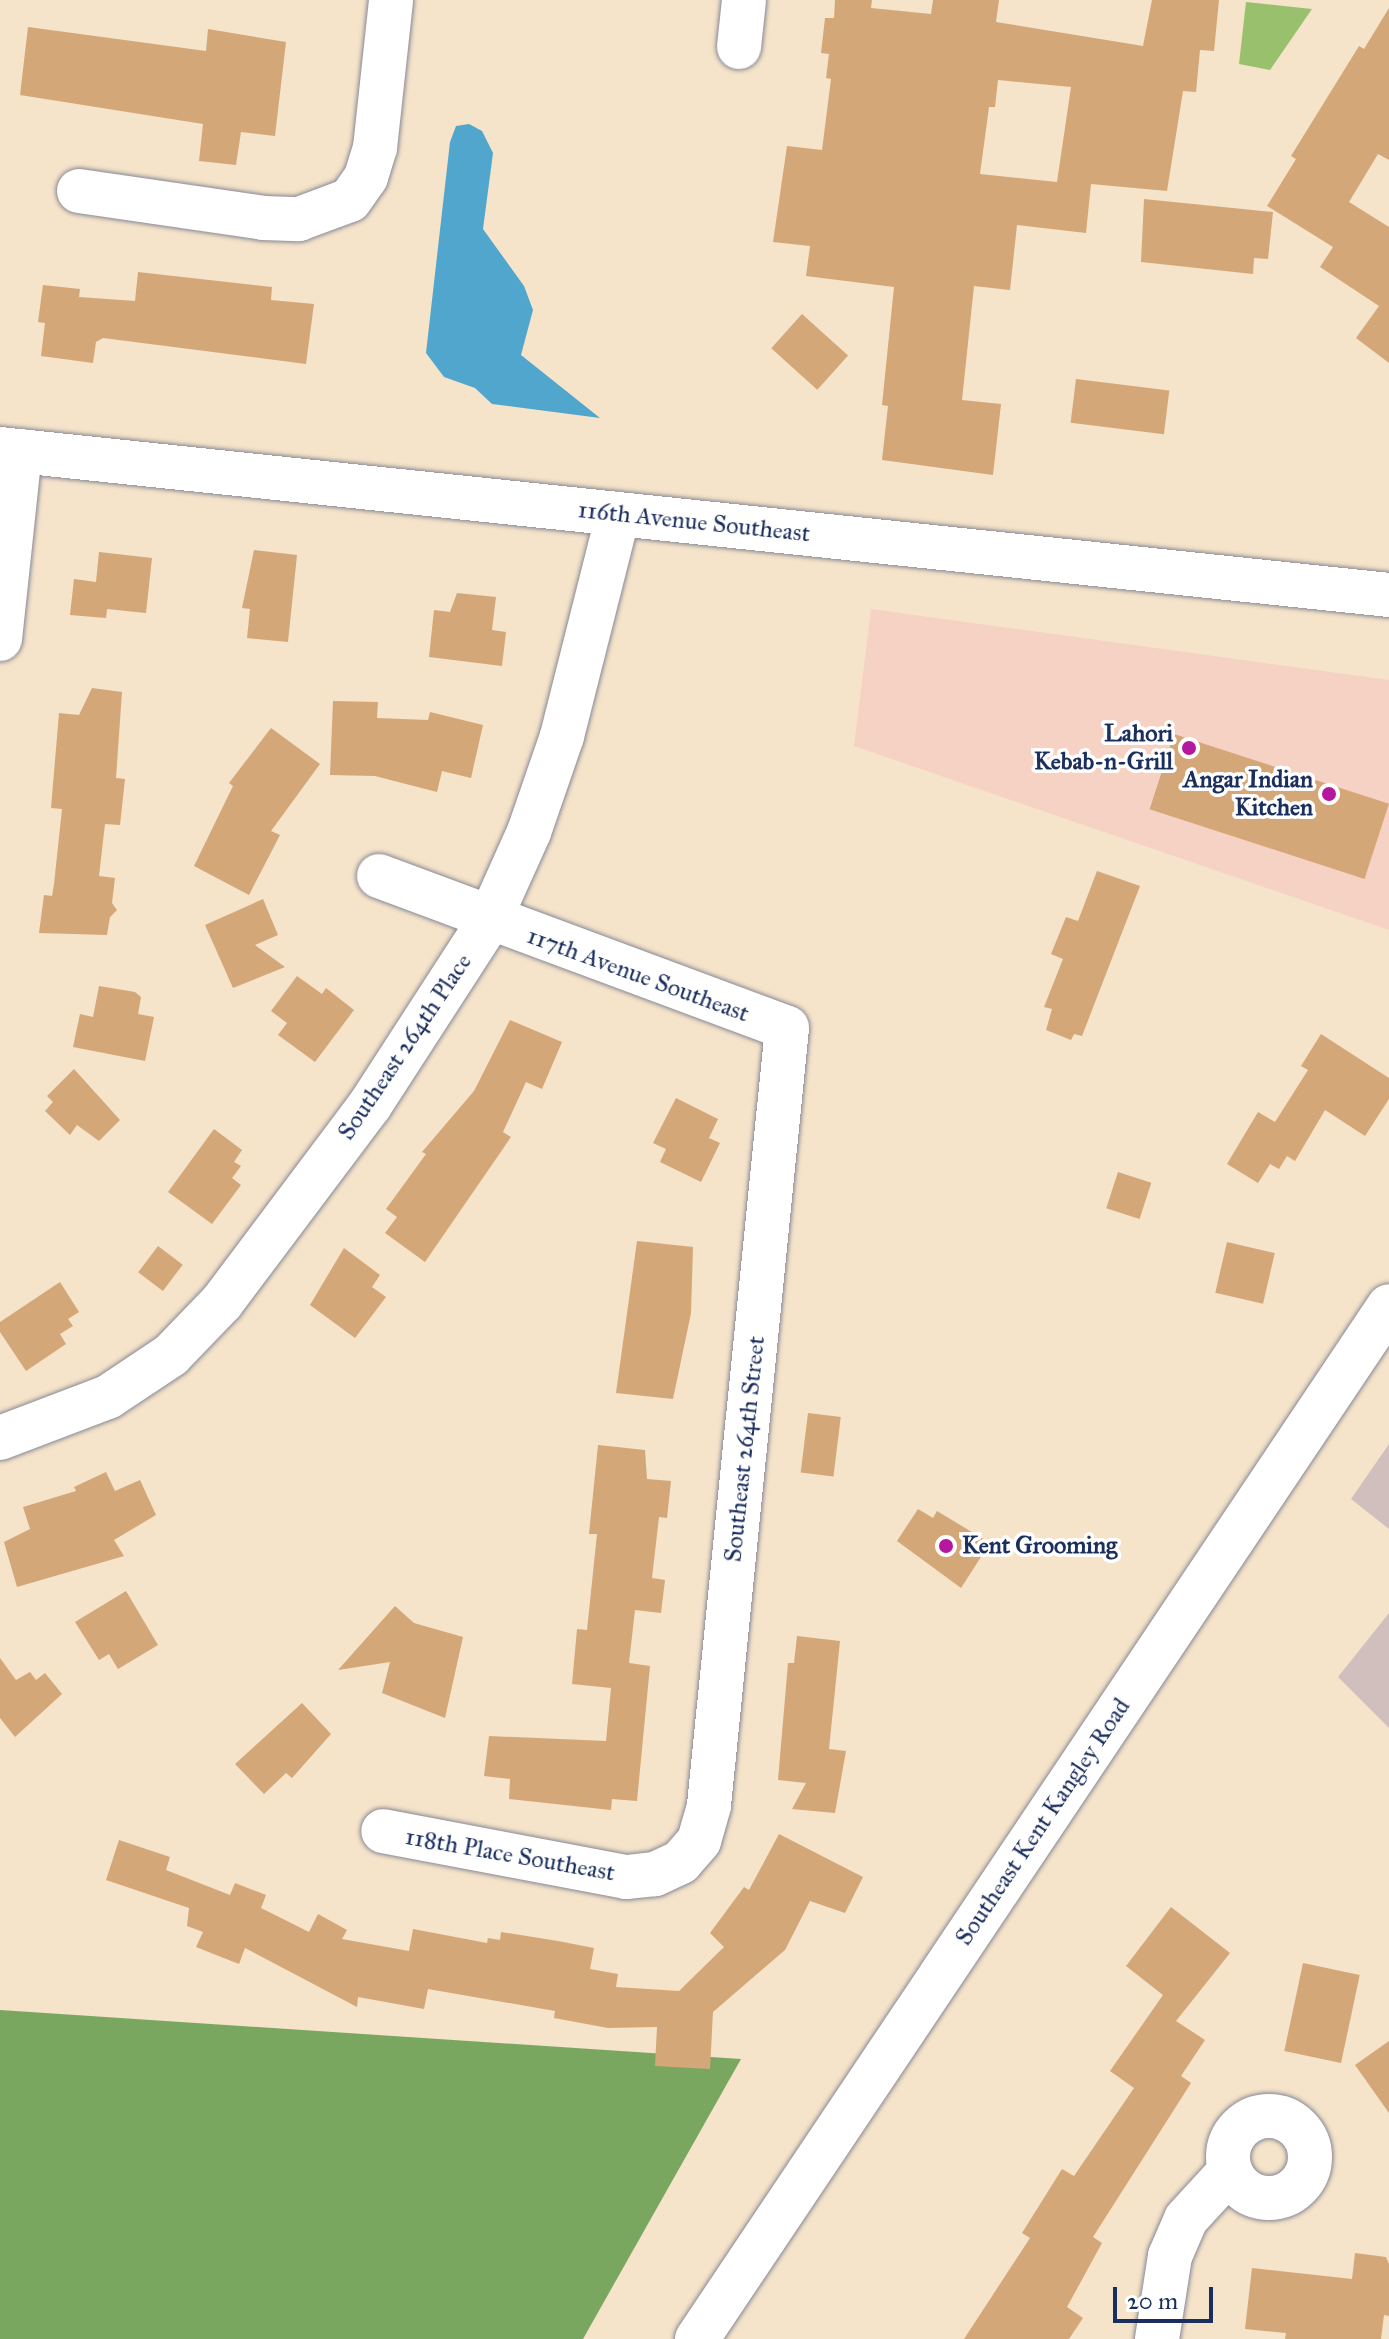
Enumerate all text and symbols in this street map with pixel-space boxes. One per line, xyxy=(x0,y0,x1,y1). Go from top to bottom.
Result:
street label: 116th Avenue Southeast xyxy=(576,495,812,549)
place label: Lahori Kebab-n-Grill xyxy=(1034,720,1173,776)
marker: Lahori Kebab-n-Grill xyxy=(1180,739,1198,757)
place label: Angar Indian Kitchen xyxy=(1183,766,1313,822)
marker: Angar Indian Kitchen xyxy=(1320,785,1338,803)
street label: 117th Avenue Southeast xyxy=(523,921,753,1029)
street label: Southeast 264th Place xyxy=(332,949,478,1145)
street label: Southeast 264th Street xyxy=(719,1334,771,1564)
place label: Kent Grooming xyxy=(962,1532,1117,1560)
marker: Kent Grooming xyxy=(937,1537,955,1555)
street label: Southeast Kent Kangley Road xyxy=(950,1693,1136,1951)
street label: 118th Place Southeast xyxy=(403,1822,617,1888)
scale bar xyxy=(1117,2271,1217,2321)
text: 20 m xyxy=(1127,2286,1178,2316)

